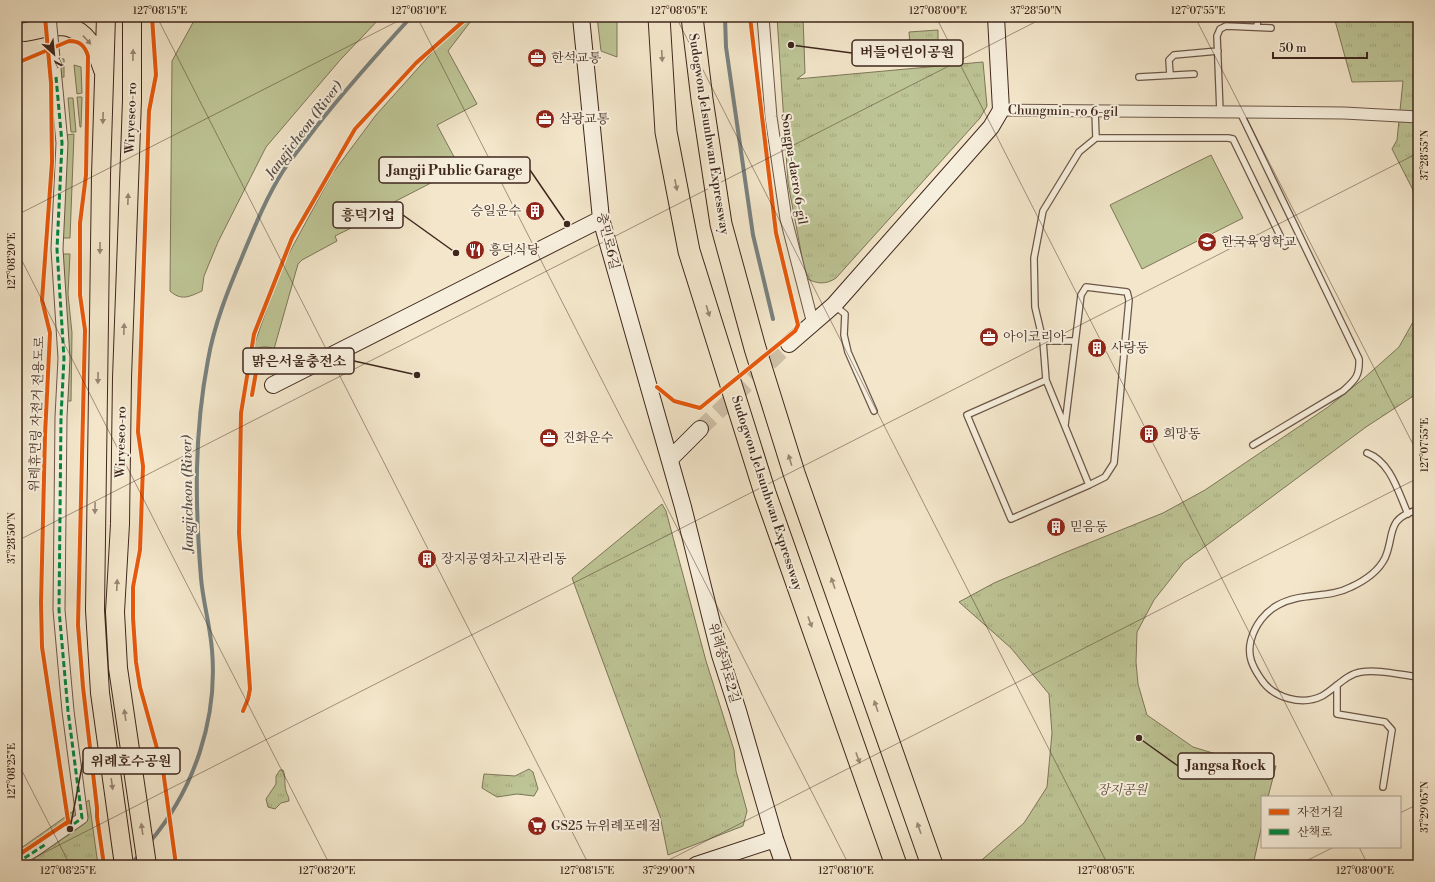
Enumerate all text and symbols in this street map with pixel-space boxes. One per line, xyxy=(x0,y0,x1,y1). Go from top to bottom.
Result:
text: 127°08'15"E xyxy=(133,5,187,17)
text: 127°08'10"E xyxy=(391,5,447,17)
text: 127°08'05"E xyxy=(651,5,708,17)
text: 127°08'00"E xyxy=(909,5,967,17)
text: 37°28'50"N xyxy=(1010,5,1062,17)
text: 127°07'55"E xyxy=(1171,5,1225,17)
street label: Sudogwon Je1sunhwan Expressway xyxy=(685,32,733,237)
north arrow xyxy=(34,34,74,74)
scale bar xyxy=(1273,34,1367,60)
one-way arrow xyxy=(82,35,92,45)
callout: 버들어린이공원 xyxy=(852,40,963,66)
text: 50 m xyxy=(1279,41,1307,56)
text: 버들어린이공원 xyxy=(860,44,954,62)
office icon: 한석교통 xyxy=(526,47,548,69)
one-way arrow xyxy=(130,48,136,61)
place label: 한석교통 xyxy=(551,50,602,66)
one-way arrow xyxy=(658,50,665,62)
text: N xyxy=(51,54,65,70)
water label: Jangjicheon (River) xyxy=(260,77,347,184)
street label: Wiryeseo-ro xyxy=(122,82,140,155)
street label: Chungmin-ro 6-gil xyxy=(1008,102,1119,120)
office icon: 삼광교통 xyxy=(534,108,556,130)
place label: 삼광교통 xyxy=(559,111,610,127)
one-way arrow xyxy=(100,112,106,125)
street label: Songpa-daero 6-gil xyxy=(777,112,811,226)
text: 37°28'55"N xyxy=(1419,129,1431,180)
callout: Jangji Public Garage xyxy=(379,157,530,183)
text: Jangji Public Garage xyxy=(385,162,523,180)
one-way arrow xyxy=(674,179,680,191)
one-way arrow xyxy=(125,192,131,205)
building icon: 승일운수 xyxy=(524,200,546,222)
callout: 흥덕기업 xyxy=(333,202,403,228)
place label: 승일운수 xyxy=(471,203,521,219)
text: 흥덕기업 xyxy=(341,207,395,225)
street label: 충민로6길 xyxy=(593,211,623,271)
school or university icon: 한국육영학교 xyxy=(1196,231,1218,253)
text: 127°08'20"E xyxy=(6,232,18,290)
place label: 한국육영학교 xyxy=(1221,234,1297,250)
restaurant icon: 흥덕식당 xyxy=(464,239,486,261)
one-way arrow xyxy=(97,242,103,255)
place label: 흥덕식당 xyxy=(489,242,540,258)
one-way arrow xyxy=(705,305,711,317)
one-way arrow xyxy=(120,323,127,335)
office icon: 아이코리아 xyxy=(978,326,1000,348)
place label: 아이코리아 xyxy=(1003,329,1066,345)
street label: 위례휴먼링 자전거 전용도로 xyxy=(26,335,48,492)
building icon: 사랑동 xyxy=(1086,337,1108,359)
place label: 사랑동 xyxy=(1111,340,1149,356)
callout: 맑은서울충전소 xyxy=(243,348,354,374)
text: 맑은서울충전소 xyxy=(252,353,347,371)
one-way arrow xyxy=(95,372,101,385)
street label: Sudogwon Je1sunhwan Expressway xyxy=(728,394,806,593)
street label: Wiryeseo-ro xyxy=(112,406,130,479)
text: 127°07'55"E xyxy=(1419,418,1431,472)
building icon: 희망동 xyxy=(1138,423,1160,445)
place label: 희망동 xyxy=(1163,426,1201,442)
office icon: 진화운수 xyxy=(538,427,560,449)
place label: 진화운수 xyxy=(563,430,614,446)
water label: Jangjicheon (River) xyxy=(178,435,198,555)
one-way arrow xyxy=(787,454,793,466)
one-way arrow xyxy=(92,502,98,515)
text: 37°28'50"N xyxy=(6,512,18,564)
building icon: 믿음동 xyxy=(1045,516,1067,538)
place label: 믿음동 xyxy=(1070,519,1108,535)
building icon: 장지공영차고지관리동 xyxy=(416,548,438,570)
place label: 장지공영차고지관리동 xyxy=(441,551,567,567)
one-way arrow xyxy=(829,577,835,589)
one-way arrow xyxy=(113,579,120,591)
one-way arrow xyxy=(808,616,814,628)
street label: 위례송파로2길 xyxy=(705,621,743,705)
one-way arrow xyxy=(873,699,879,711)
one-way arrow xyxy=(122,709,128,721)
text: 127°08'25"E xyxy=(6,743,18,799)
callout: 위례호수공원 xyxy=(83,748,180,774)
one-way arrow xyxy=(856,752,862,764)
text: 위례호수공원 xyxy=(90,753,172,771)
callout: Jangsa Rock xyxy=(1178,753,1274,779)
text: Jangsa Rock xyxy=(1184,757,1266,775)
one-way arrow xyxy=(109,778,115,790)
text: 37°29'05"N xyxy=(1419,781,1431,833)
park label: 장지공원 xyxy=(1097,782,1149,798)
legend xyxy=(1261,796,1401,848)
text: 자전거길 xyxy=(1297,805,1343,820)
supermarket icon: GS25 뉴위례포레점 xyxy=(526,815,548,837)
place label: GS25 뉴위례포레점 xyxy=(551,818,661,834)
one-way arrow xyxy=(916,822,922,834)
one-way arrow xyxy=(139,823,145,835)
text: 산책로 xyxy=(1297,825,1332,840)
text: 127°08'25"E xyxy=(40,865,96,877)
text: 127°08'20"E xyxy=(298,865,356,877)
text: 127°08'15"E xyxy=(560,865,614,877)
text: 37°29'00"N xyxy=(643,865,696,877)
text: 127°08'10"E xyxy=(818,865,874,877)
text: 127°08'05"E xyxy=(1078,865,1135,877)
text: 127°08'00"E xyxy=(1336,865,1394,877)

